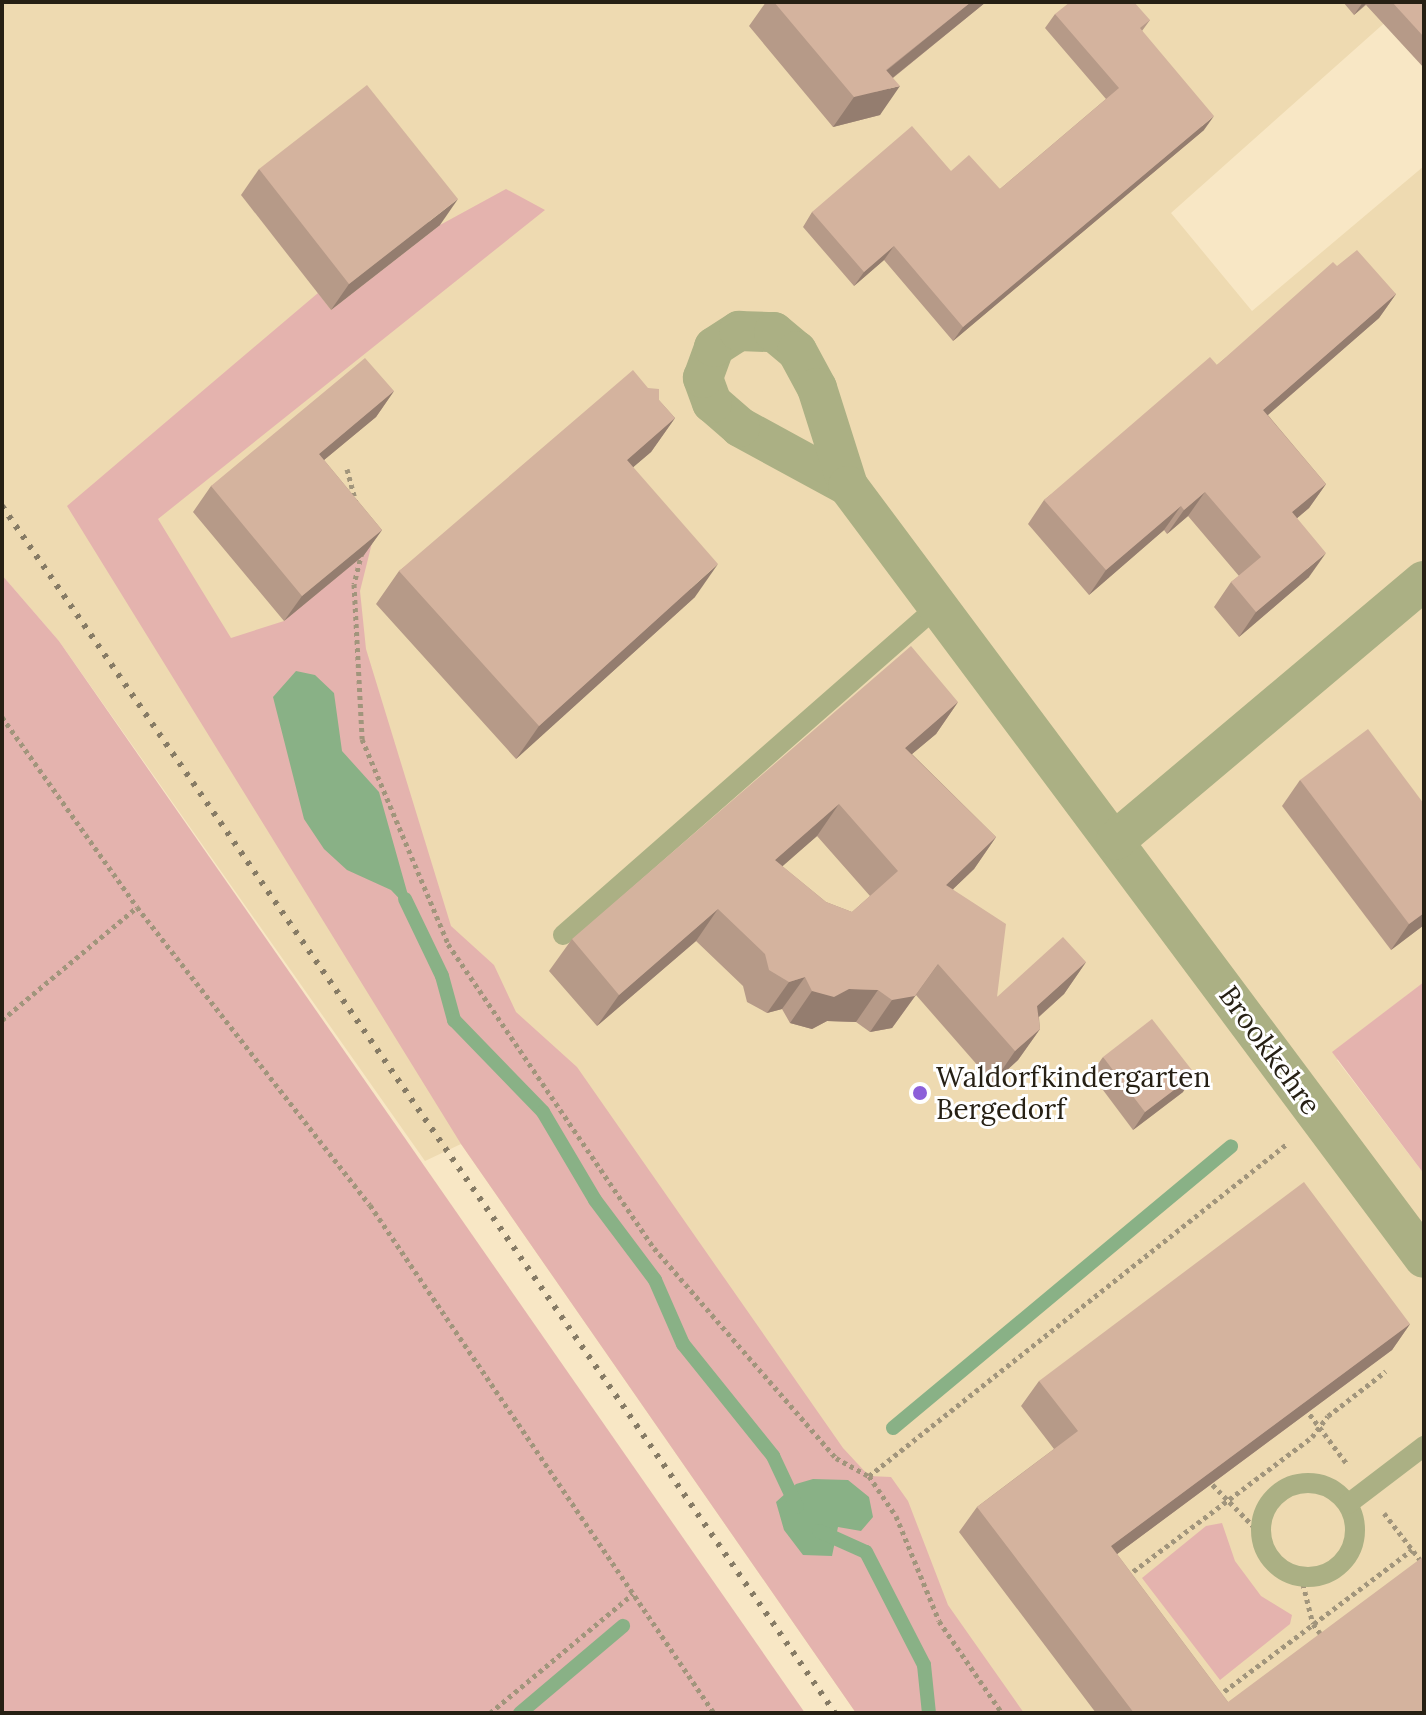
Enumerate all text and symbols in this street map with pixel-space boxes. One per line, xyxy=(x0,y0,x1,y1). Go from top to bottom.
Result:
street label: Brookkehre xyxy=(1212,979,1328,1121)
place label: Waldorfkindergarten Bergedorf xyxy=(936,1060,1210,1126)
marker: Waldorfkindergarten Bergedorf xyxy=(911,1084,929,1102)

